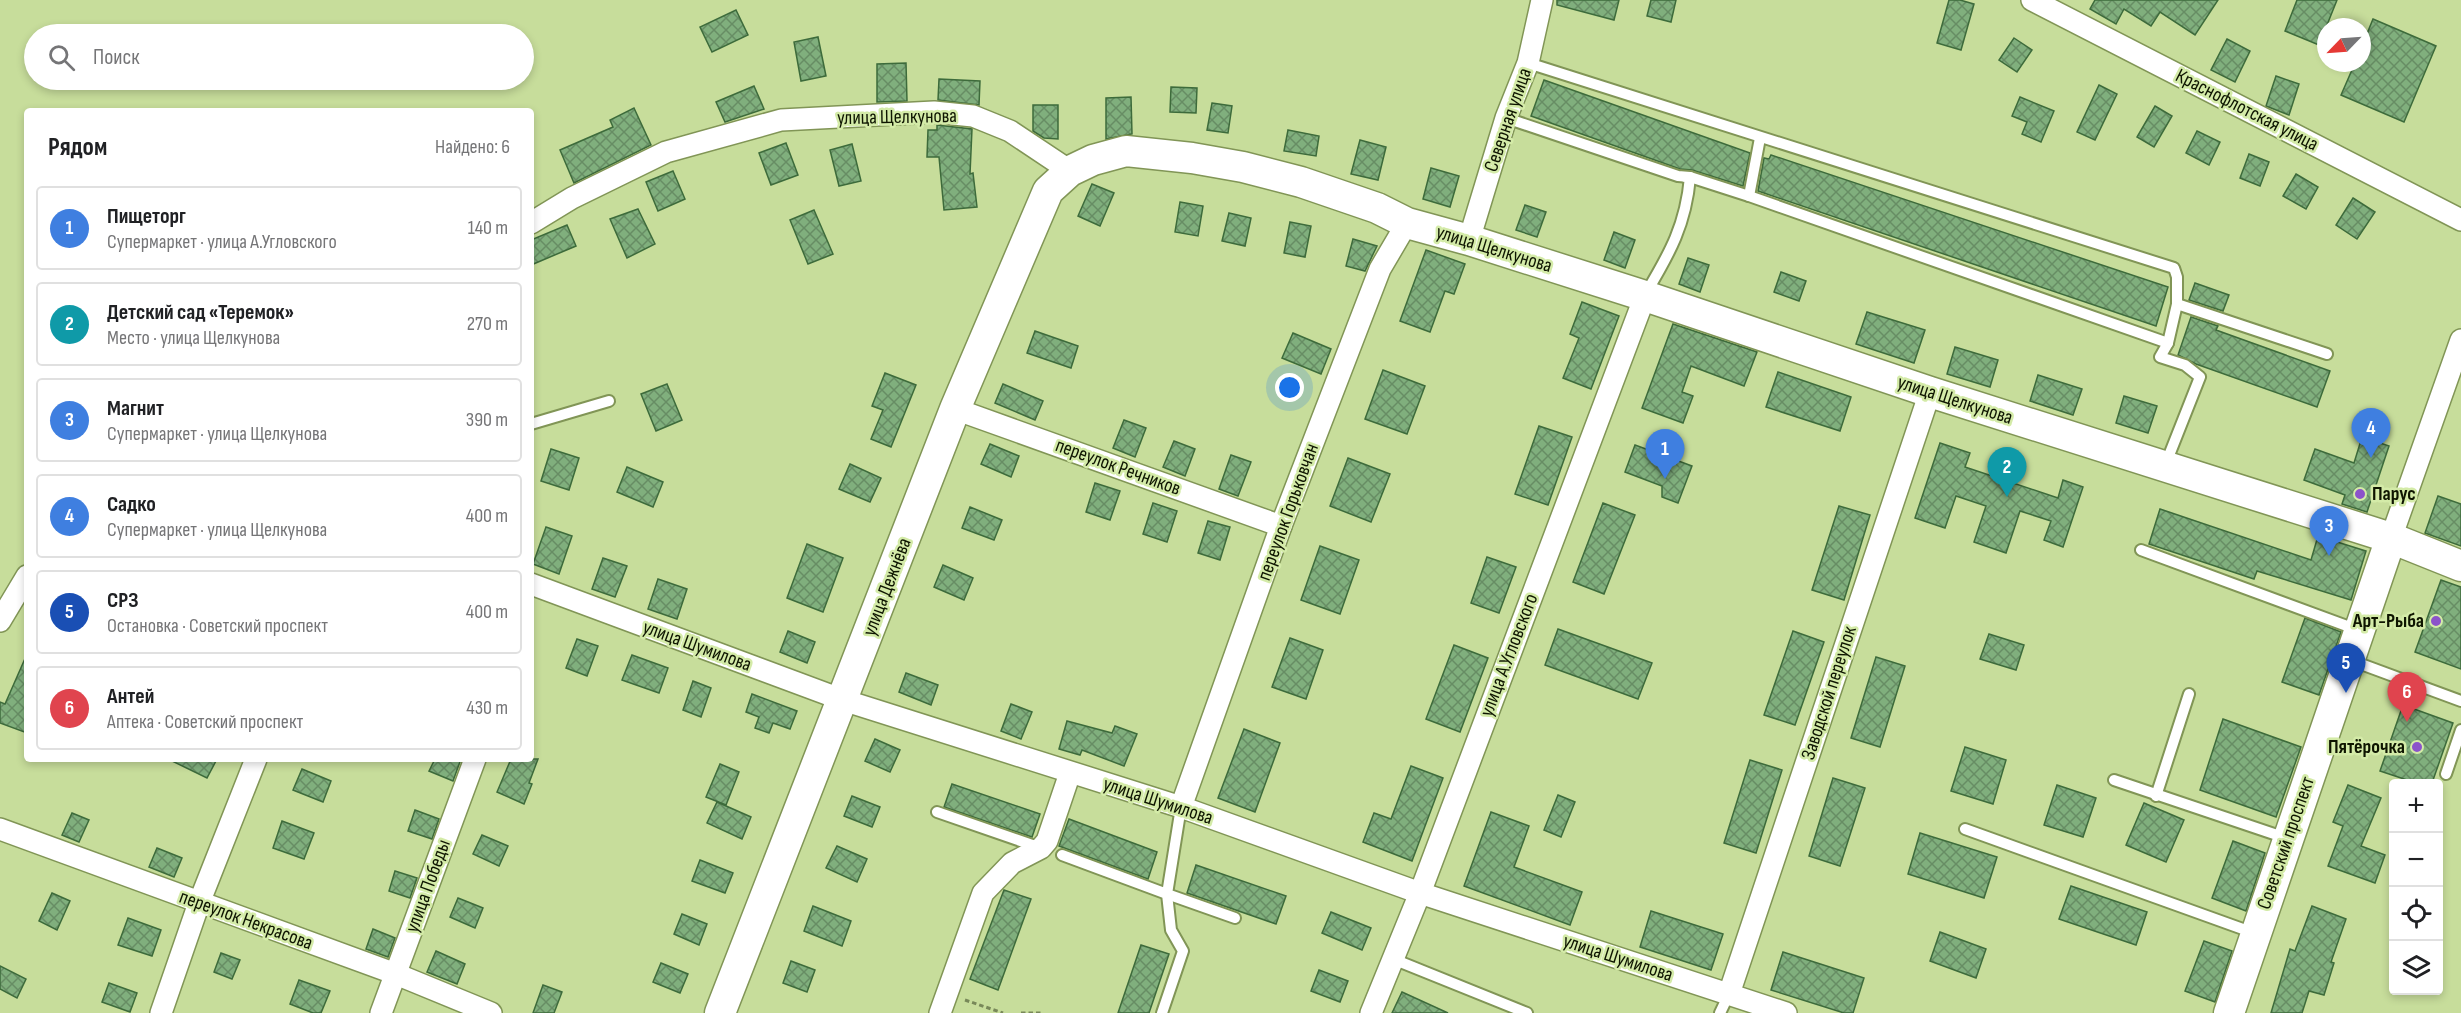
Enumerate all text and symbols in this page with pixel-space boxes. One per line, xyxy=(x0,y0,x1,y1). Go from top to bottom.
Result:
north arrow xyxy=(2317,18,2371,72)
search box xyxy=(24,24,534,90)
icon: search xyxy=(45,41,78,74)
text: Поиск xyxy=(93,44,139,71)
street label: Краснофлотская улица xyxy=(2172,64,2322,156)
street label: Северная улица xyxy=(1479,65,1537,175)
street label: улица Щелкунова xyxy=(837,104,957,130)
text: Рядом xyxy=(48,132,107,163)
text: Найдено: 6 xyxy=(435,135,510,159)
text: Пищеторг xyxy=(107,203,186,230)
text: 1 xyxy=(66,216,73,240)
text: 140 m xyxy=(468,216,508,240)
street label: улица Щелкунова xyxy=(1433,220,1555,278)
text: Супермаркет · улица А.Угловского xyxy=(107,230,337,254)
text: Детский сад «Теремок» xyxy=(107,299,294,326)
text: 2 xyxy=(65,312,74,336)
text: 270 m xyxy=(467,312,508,336)
text: Место · улица Щелкунова xyxy=(107,326,280,350)
street label: улица Щелкунова xyxy=(1894,370,2016,430)
your location xyxy=(1275,373,1304,402)
text: Магнит xyxy=(107,395,164,422)
text: 3 xyxy=(65,408,74,432)
text: 390 m xyxy=(466,408,508,432)
pin: 4 xyxy=(2352,408,2390,458)
text: Супермаркет · улица Щелкунова xyxy=(107,422,327,446)
pin: 1 xyxy=(1646,430,1684,479)
street label: переулок Речников xyxy=(1052,433,1184,501)
street label: переулок Горьковчан xyxy=(1252,440,1324,584)
pin: 2 xyxy=(1988,448,2026,497)
place label: Парус xyxy=(2372,482,2416,506)
marker: Парус xyxy=(2353,487,2367,501)
text: Садко xyxy=(107,491,156,518)
text: 4 xyxy=(65,504,74,528)
text: 400 m xyxy=(466,504,508,528)
pin: 3 xyxy=(2310,506,2348,556)
text: Супермаркет · улица Щелкунова xyxy=(107,518,327,542)
street label: улица Дежнёва xyxy=(857,535,917,639)
text: СРЗ xyxy=(107,587,139,614)
street label: улица А.Угловского xyxy=(1475,590,1543,720)
text: 5 xyxy=(65,600,74,624)
text: 400 m xyxy=(466,600,508,624)
place label: Арт-Рыба xyxy=(2352,609,2424,633)
text: Остановка · Советский проспект xyxy=(107,614,328,638)
marker: Арт-Рыба xyxy=(2429,614,2443,628)
street label: улица Шумилова xyxy=(639,615,755,677)
street label: Заводской переулок xyxy=(1796,623,1862,763)
pin: 5 xyxy=(2326,644,2366,693)
pin: 6 xyxy=(2388,672,2426,722)
text: Антей xyxy=(107,683,154,710)
text: 6 xyxy=(65,696,74,720)
text: 430 m xyxy=(466,696,508,720)
text: Аптека · Советский проспект xyxy=(107,710,303,734)
place label: Пятёрочка xyxy=(2328,735,2405,759)
marker: Пятёрочка xyxy=(2410,740,2424,754)
street label: улица Шумилова xyxy=(1100,772,1216,830)
street label: Советский проспект xyxy=(2252,773,2320,913)
map controls xyxy=(2389,779,2443,995)
button: + xyxy=(2389,779,2443,833)
button: − xyxy=(2389,833,2443,887)
street label: улица Победы xyxy=(400,836,456,936)
street label: переулок Некрасова xyxy=(176,885,316,955)
button: locate xyxy=(2389,887,2443,941)
street label: улица Шумилова xyxy=(1560,929,1676,987)
button: layers xyxy=(2389,941,2443,995)

